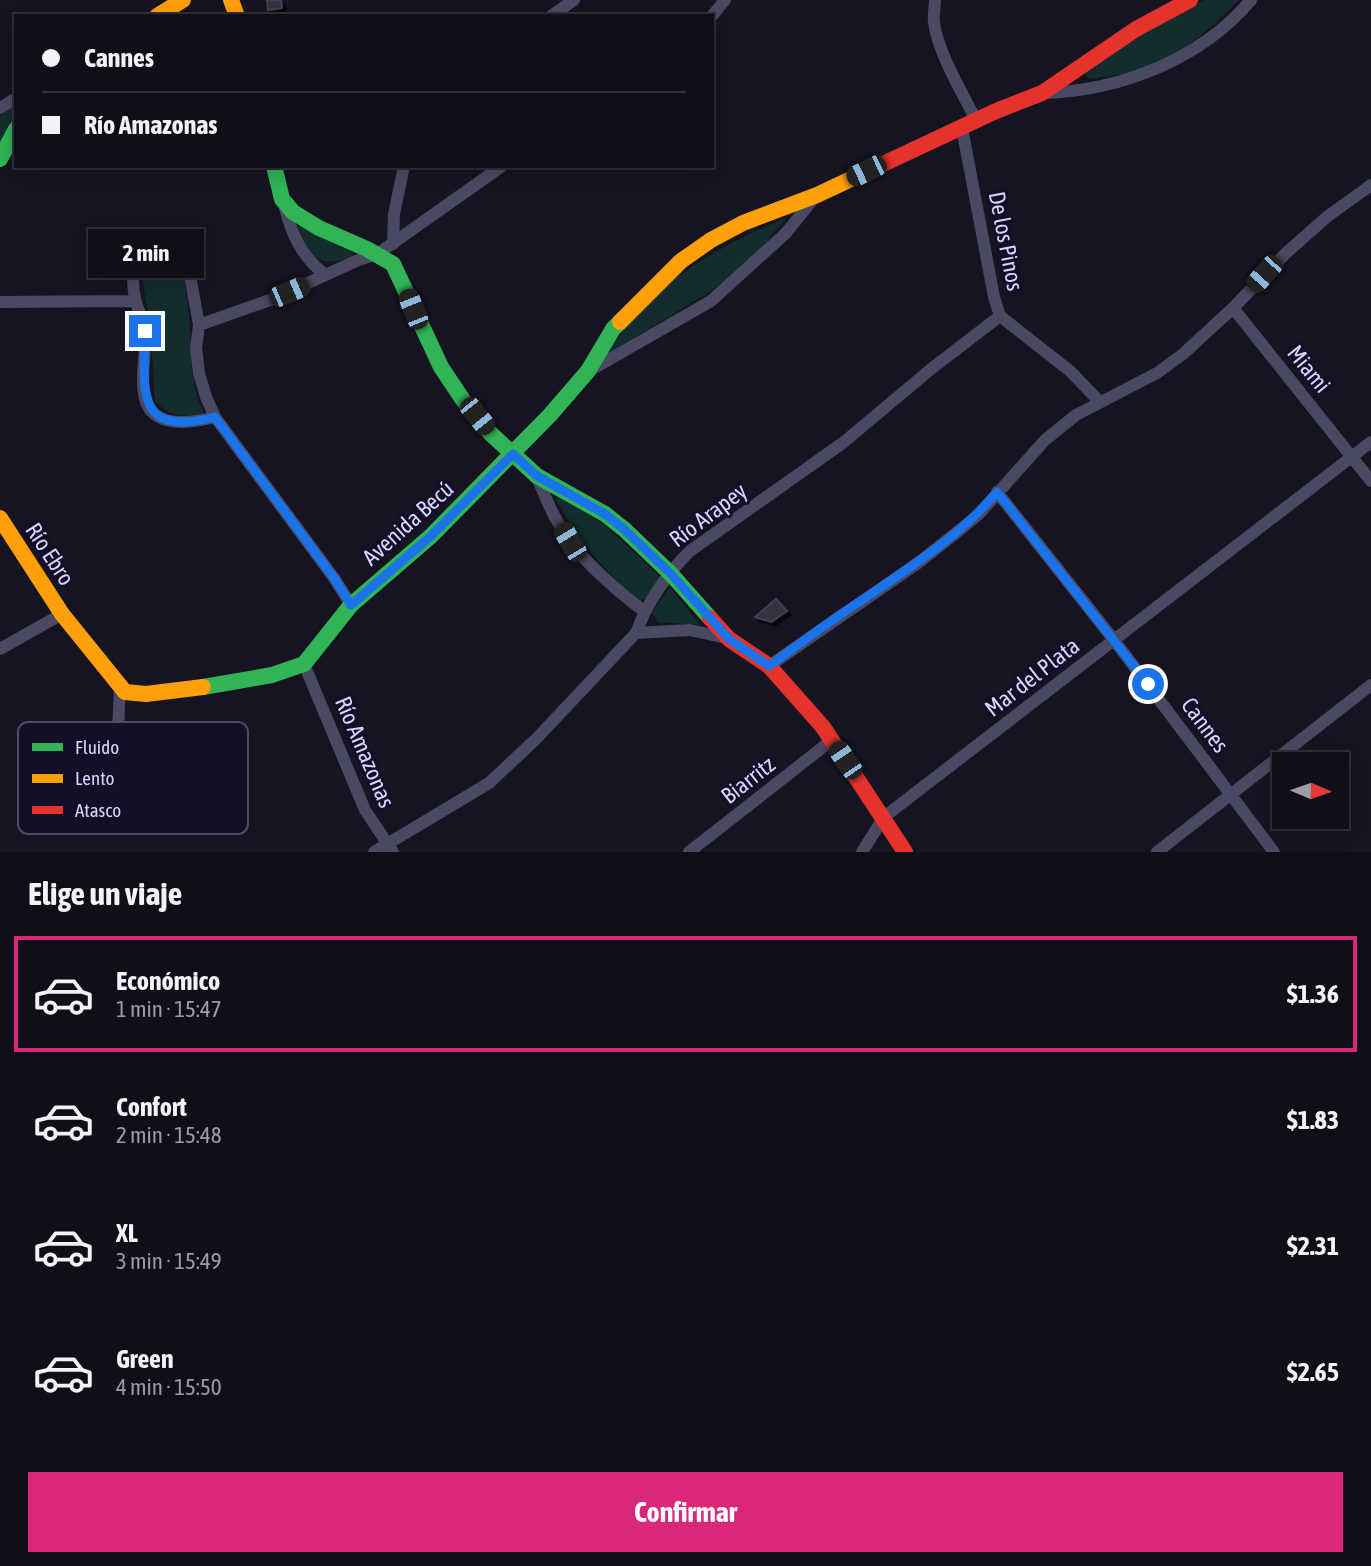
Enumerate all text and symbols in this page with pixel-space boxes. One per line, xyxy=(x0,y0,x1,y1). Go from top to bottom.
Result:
text: Cannes xyxy=(84,43,154,73)
text: Río Amazonas xyxy=(84,110,218,140)
car xyxy=(843,152,890,190)
street label: De los Pinos xyxy=(984,189,1028,293)
callout: 2 min xyxy=(87,230,203,278)
text: 2 min xyxy=(123,240,169,266)
car xyxy=(1243,251,1286,297)
car xyxy=(266,274,313,310)
car xyxy=(396,286,431,332)
route end xyxy=(129,315,161,347)
street label: Miami xyxy=(1282,340,1336,398)
car xyxy=(456,393,499,439)
street label: Avenida Becú xyxy=(357,476,459,570)
street label: Río Arapey xyxy=(664,478,752,552)
street label: Río Ebro xyxy=(20,518,80,590)
car xyxy=(551,519,590,565)
street label: Mar del Plata xyxy=(980,632,1084,722)
route start xyxy=(1132,668,1164,700)
street label: Cannes xyxy=(1176,692,1234,758)
street label: Río Amazonas xyxy=(330,693,400,811)
legend xyxy=(18,722,248,834)
text: Fluido xyxy=(75,736,119,758)
car xyxy=(825,737,866,783)
street label: Biarritz xyxy=(716,751,780,809)
north arrow xyxy=(1272,752,1349,830)
map controls xyxy=(1272,752,1349,829)
text: Lento xyxy=(75,767,114,789)
text: Atasco xyxy=(75,799,121,821)
text: Elige un viaje xyxy=(28,875,182,912)
icon: car xyxy=(32,963,95,1026)
text: Económico xyxy=(116,966,220,996)
text: $1.36 xyxy=(1287,979,1339,1009)
text: 1 min · 15:47 xyxy=(116,996,222,1022)
icon: car xyxy=(32,1089,95,1152)
text: Confort xyxy=(116,1092,187,1122)
text: $1.83 xyxy=(1287,1105,1339,1135)
text: 2 min · 15:48 xyxy=(116,1122,222,1148)
icon: car xyxy=(32,1215,95,1278)
text: XL xyxy=(116,1218,138,1248)
text: $2.31 xyxy=(1287,1231,1339,1261)
text: 3 min · 15:49 xyxy=(116,1248,222,1274)
icon: car xyxy=(32,1341,95,1404)
text: Green xyxy=(116,1344,174,1374)
text: $2.65 xyxy=(1287,1357,1339,1387)
text: 4 min · 15:50 xyxy=(116,1374,222,1400)
button: Confirmar xyxy=(28,1472,1343,1552)

